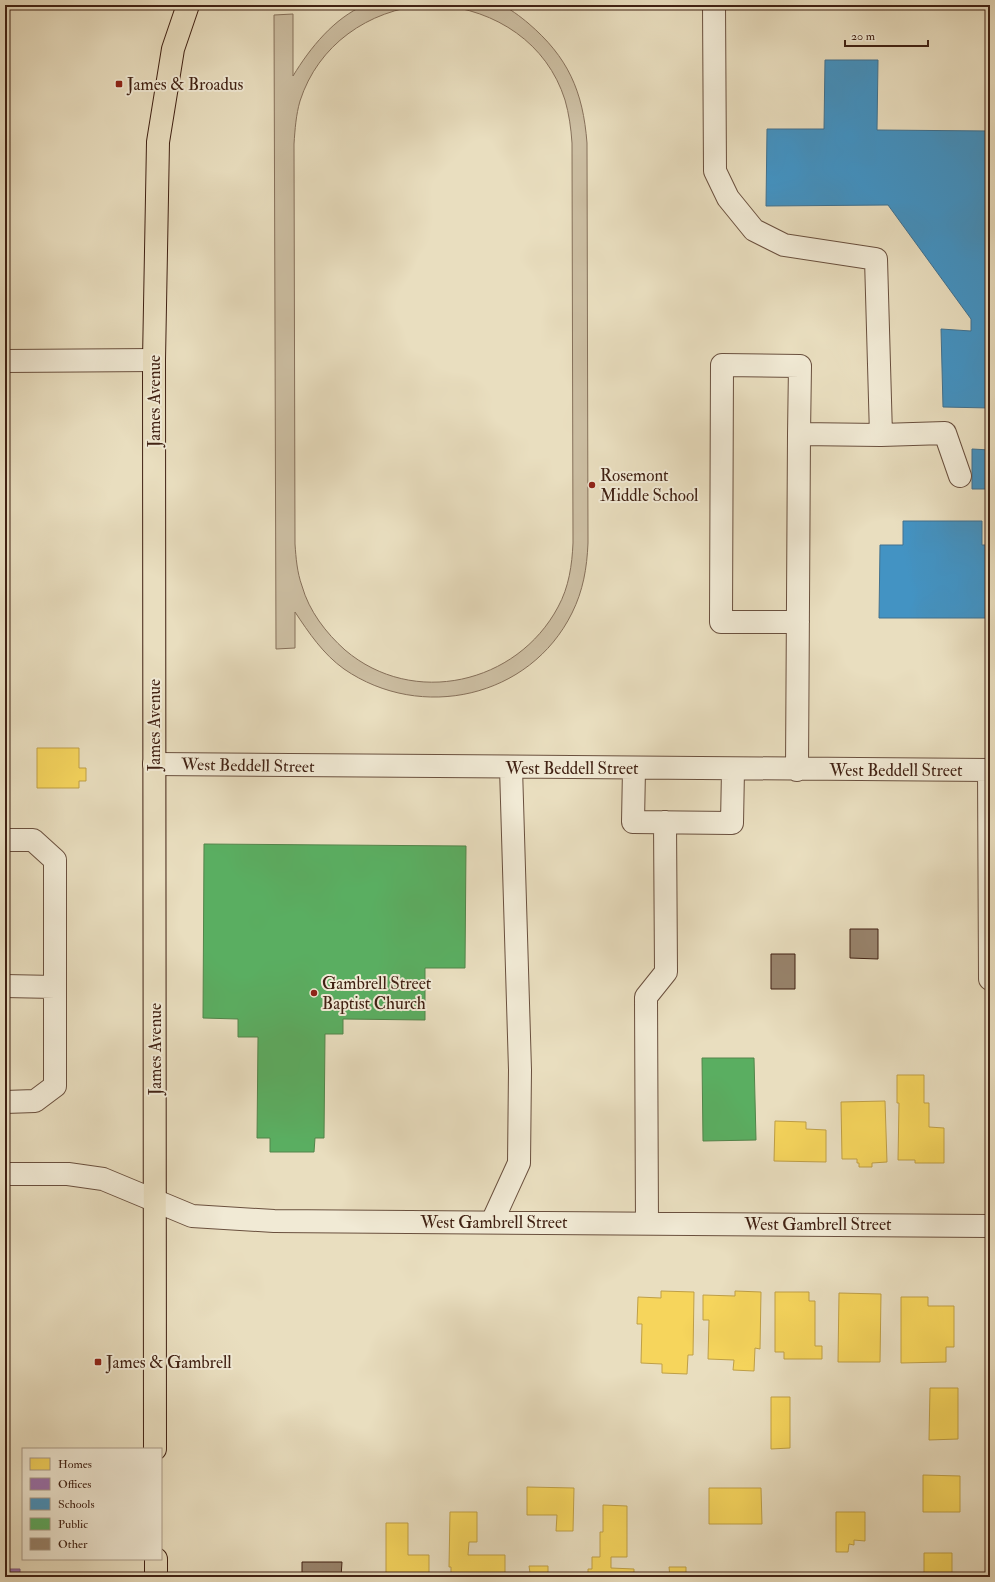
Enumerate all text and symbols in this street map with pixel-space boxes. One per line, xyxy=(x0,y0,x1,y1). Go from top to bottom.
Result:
scale bar xyxy=(845,22,928,48)
text: 20 m xyxy=(851,29,876,44)
place label: James & Broadus xyxy=(126,74,244,96)
marker: James & Broadus xyxy=(114,79,124,89)
street label: James Avenue xyxy=(144,355,166,448)
place label: Rosemont Middle School xyxy=(600,465,699,506)
marker: Rosemont Middle School xyxy=(587,480,597,490)
street label: James Avenue xyxy=(144,679,166,772)
street label: West Beddell Street xyxy=(180,754,315,777)
street label: West Beddell Street xyxy=(504,758,639,779)
street label: West Beddell Street xyxy=(828,760,963,781)
place label: Gambrell Street Baptist Church xyxy=(322,973,432,1015)
marker: Gambrell Street Baptist Church xyxy=(309,988,319,998)
street label: James Avenue xyxy=(145,1003,167,1096)
street label: West Gambrell Street xyxy=(419,1212,568,1233)
street label: West Gambrell Street xyxy=(743,1214,892,1235)
place label: James & Gambrell xyxy=(105,1352,232,1374)
marker: James & Gambrell xyxy=(93,1357,103,1367)
legend xyxy=(22,1448,162,1560)
text: Homes xyxy=(58,1457,92,1472)
text: Offices xyxy=(58,1477,91,1492)
text: Schools xyxy=(58,1497,95,1512)
text: Public xyxy=(58,1517,88,1532)
text: Other xyxy=(58,1537,88,1552)

